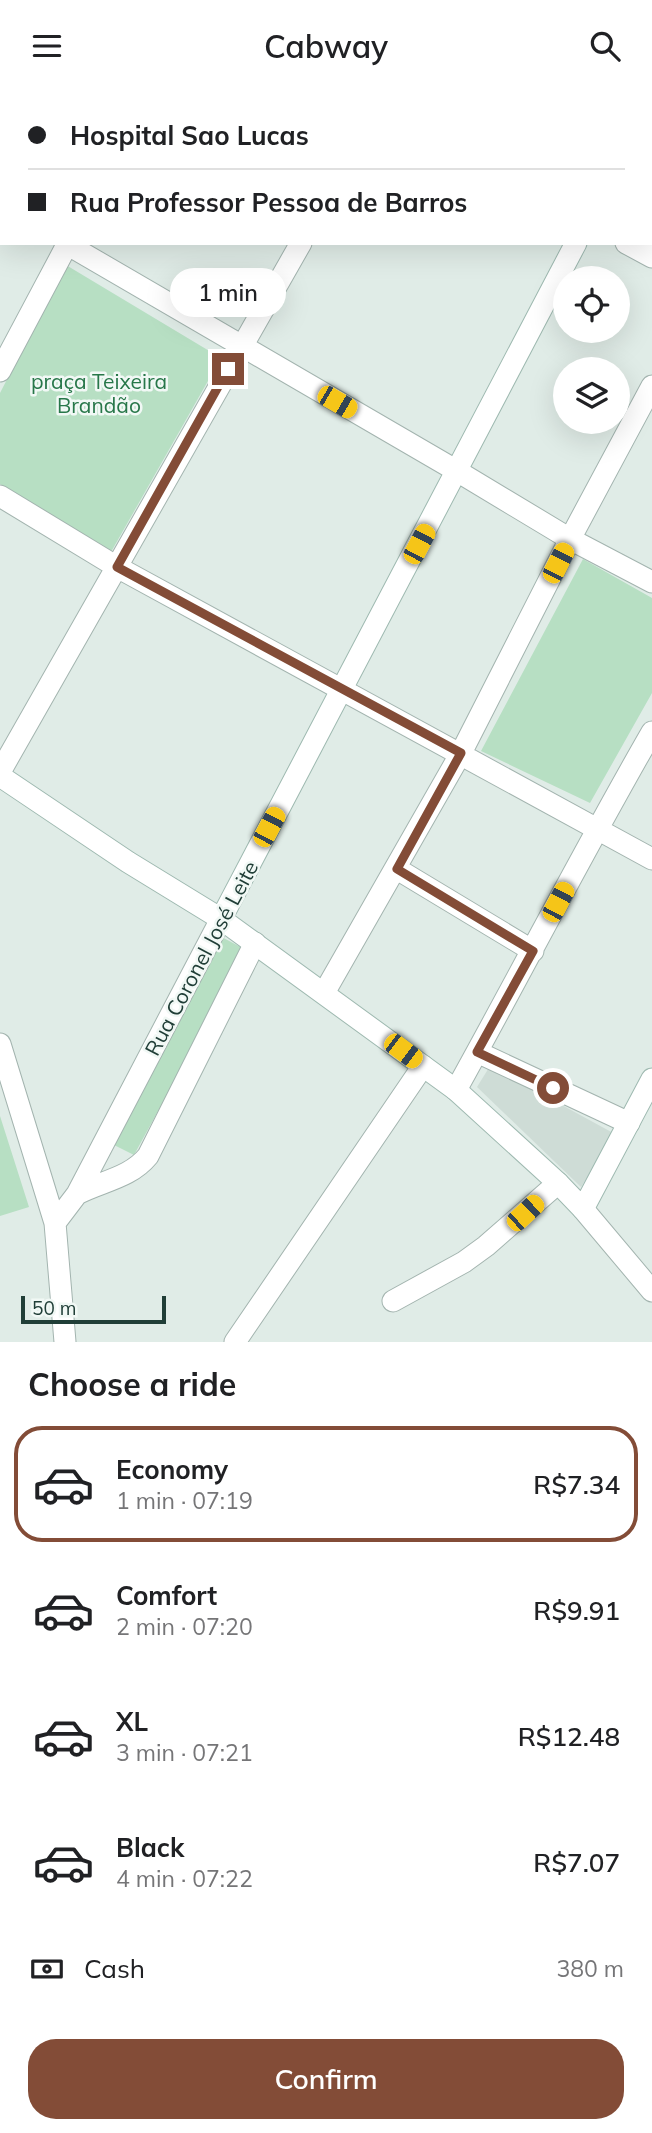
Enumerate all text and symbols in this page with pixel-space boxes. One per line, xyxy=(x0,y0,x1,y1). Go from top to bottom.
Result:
text: Cabway xyxy=(264,26,388,66)
icon: menu xyxy=(28,27,66,65)
icon: search xyxy=(586,27,624,65)
text: Hospital Sao Lucas xyxy=(70,119,309,152)
text: Rua Professor Pessoa de Barros xyxy=(70,186,467,219)
map controls xyxy=(553,266,630,434)
button: locate xyxy=(553,266,630,343)
callout: 1 min xyxy=(170,267,286,317)
text: 1 min xyxy=(198,278,258,307)
route end xyxy=(212,353,244,385)
button: layers xyxy=(553,357,630,434)
park label: praça Teixeira Brandão xyxy=(31,368,167,418)
car xyxy=(314,382,361,422)
car xyxy=(400,521,439,567)
car xyxy=(540,540,577,586)
car xyxy=(250,804,289,850)
street label: Rua Coronel José Leite xyxy=(139,856,263,1060)
car xyxy=(539,879,578,925)
car xyxy=(380,1030,427,1072)
route start xyxy=(537,1072,569,1104)
car xyxy=(503,1191,548,1235)
scale bar xyxy=(21,1293,166,1325)
text: 50 m xyxy=(32,1296,76,1320)
text: Choose a ride xyxy=(28,1364,236,1404)
icon: car xyxy=(32,1453,95,1516)
text: Economy xyxy=(116,1453,228,1486)
text: R$7.34 xyxy=(533,1468,620,1501)
text: 1 min · 07:19 xyxy=(116,1486,253,1515)
icon: car xyxy=(32,1579,95,1642)
text: Comfort xyxy=(116,1579,217,1612)
text: R$9.91 xyxy=(533,1594,620,1627)
text: 2 min · 07:20 xyxy=(116,1612,253,1641)
icon: car xyxy=(32,1705,95,1768)
text: XL xyxy=(116,1705,148,1738)
text: R$12.48 xyxy=(518,1720,620,1753)
text: 3 min · 07:21 xyxy=(116,1738,253,1767)
icon: car xyxy=(32,1831,95,1894)
text: Black xyxy=(116,1831,184,1864)
text: R$7.07 xyxy=(533,1846,620,1879)
text: 4 min · 07:22 xyxy=(116,1864,253,1893)
icon: cash xyxy=(28,1950,66,1988)
text: Cash xyxy=(84,1952,145,1985)
text: 380 m xyxy=(556,1954,624,1983)
button: Confirm xyxy=(28,2039,624,2119)

